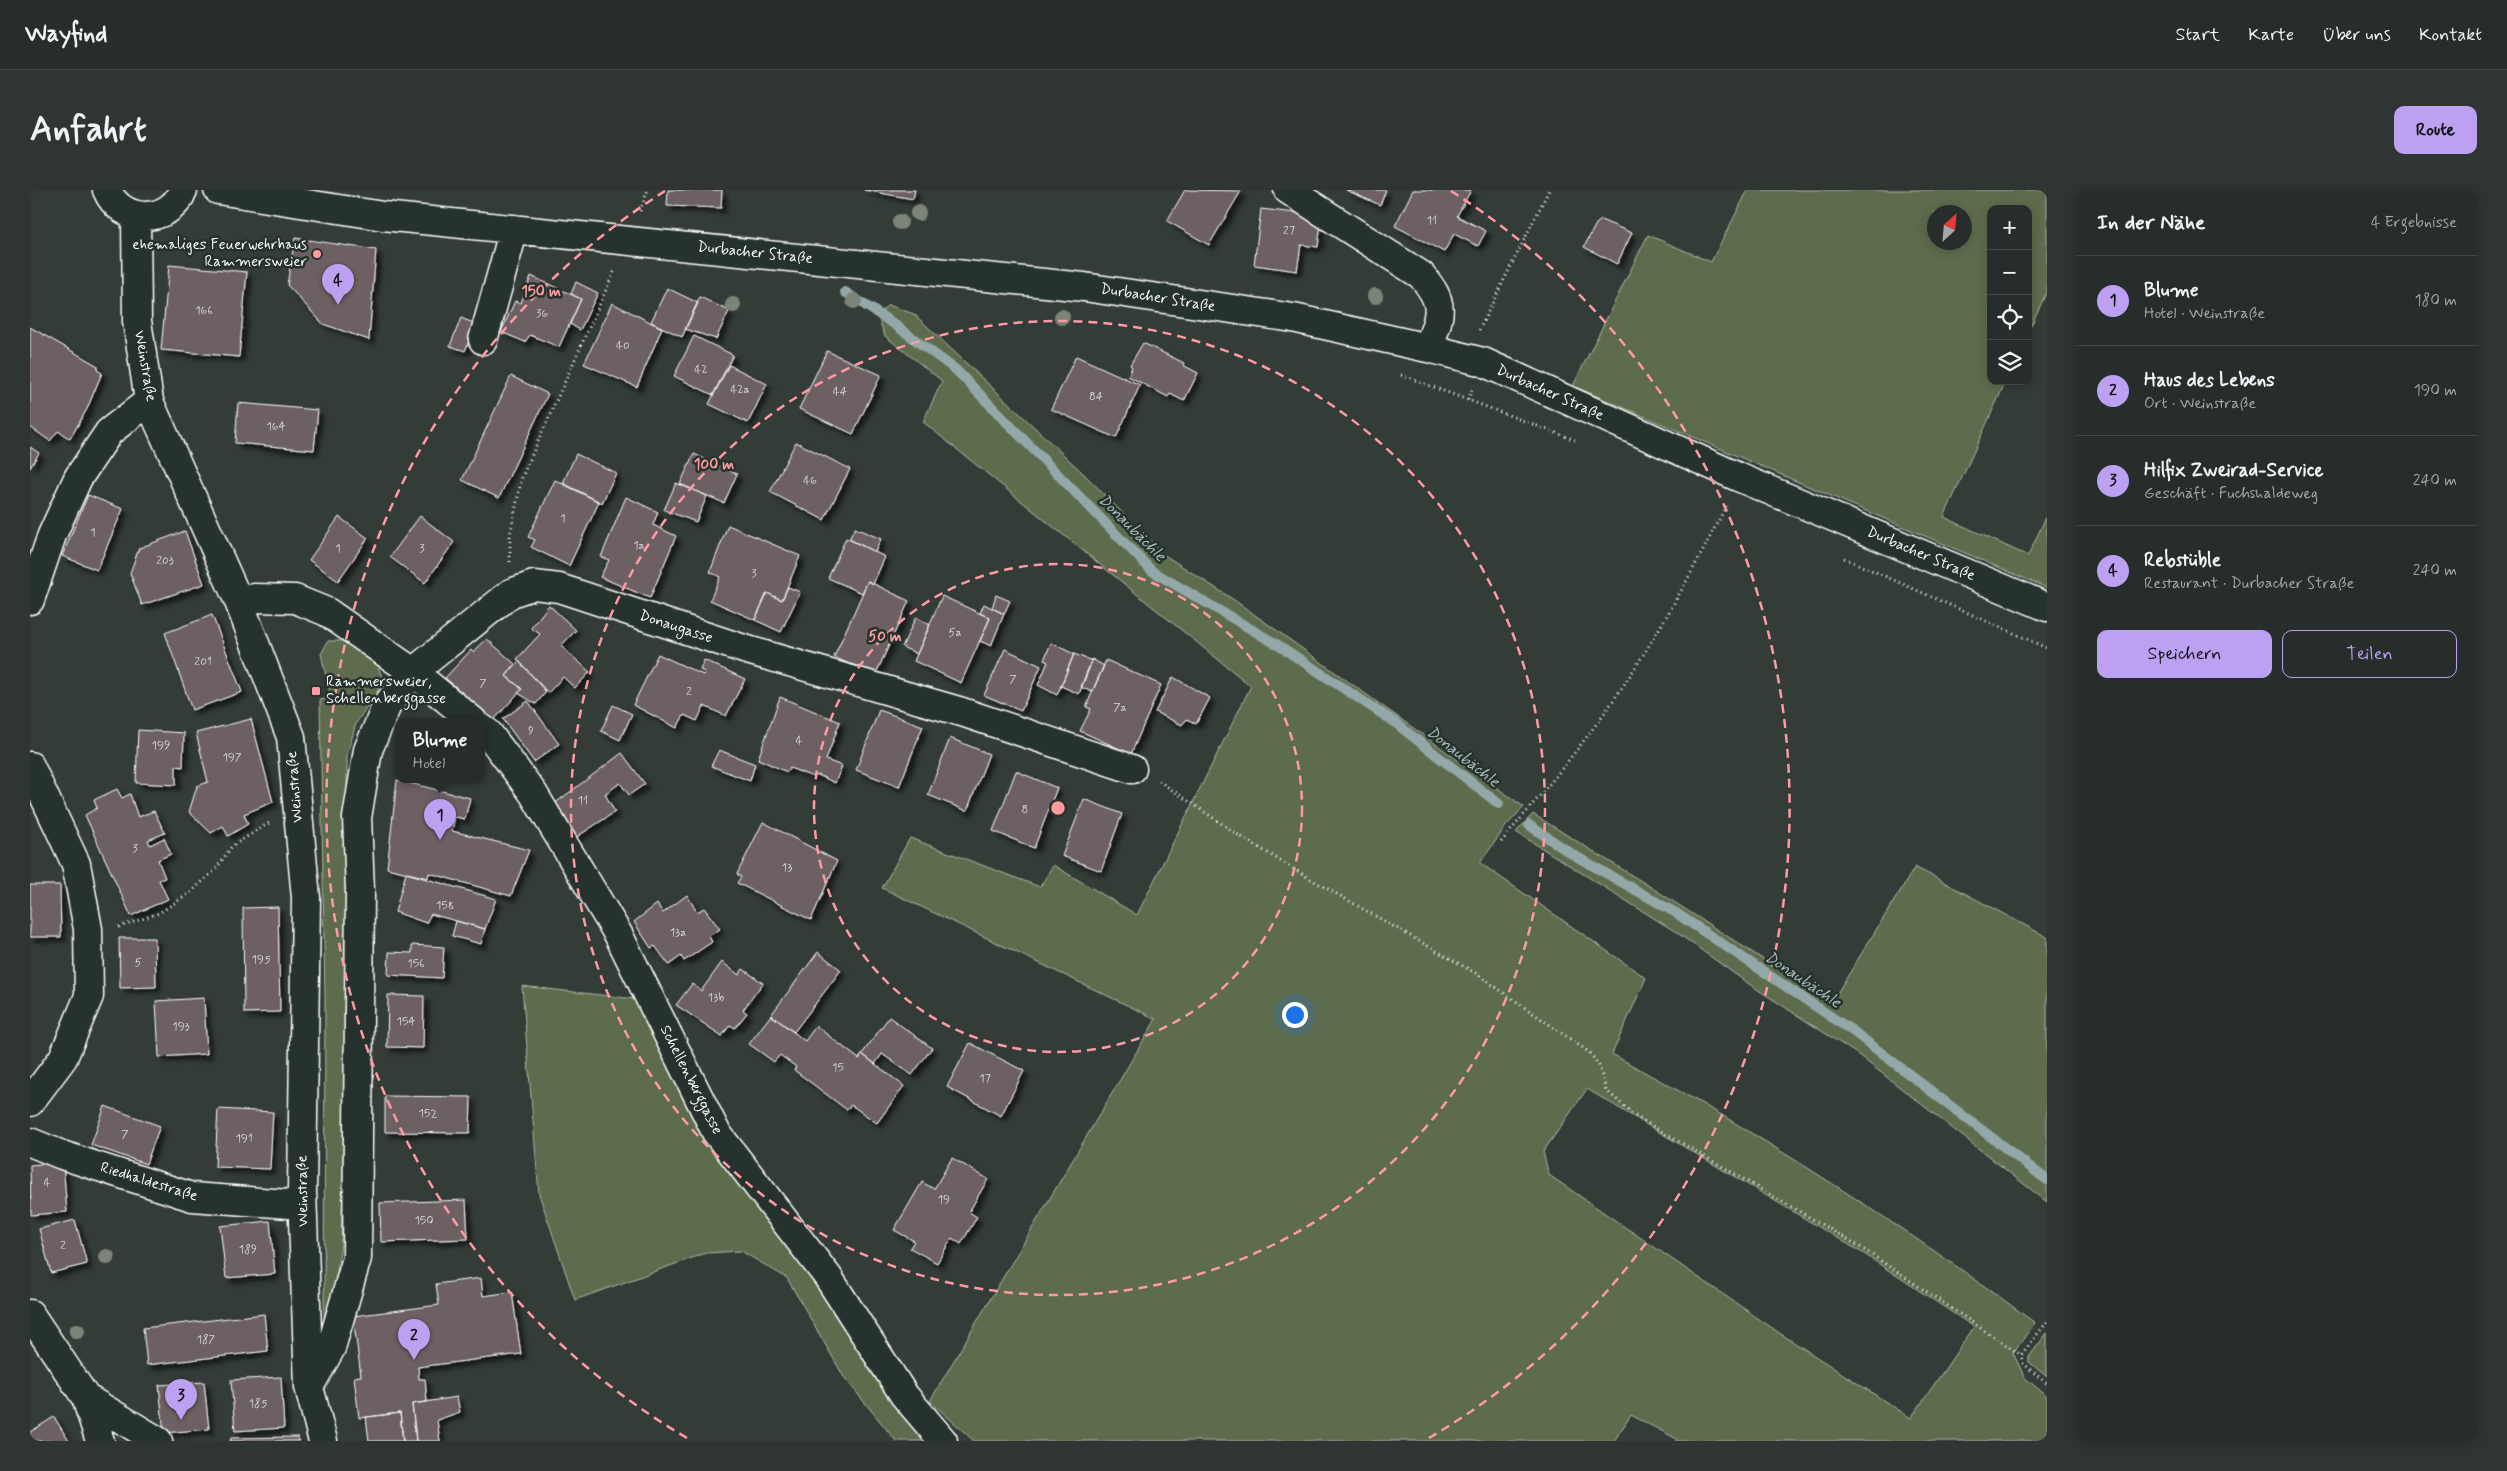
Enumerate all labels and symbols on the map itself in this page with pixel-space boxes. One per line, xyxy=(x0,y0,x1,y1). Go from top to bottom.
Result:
north arrow xyxy=(1927,205,1972,250)
house number: 11 xyxy=(1427,213,1437,229)
house number: 27 xyxy=(1283,223,1295,239)
place label: ehemaliges Feuerwehrhaus Rammersweier xyxy=(132,235,307,272)
street label: Durbacher Straße xyxy=(696,237,814,269)
marker: ehemaliges Feuerwehrhaus Rammersweier xyxy=(311,248,323,260)
pin: 4 xyxy=(322,264,354,305)
street label: Durbacher Straße xyxy=(1099,279,1217,317)
text: 150 m xyxy=(521,282,561,302)
house number: 166 xyxy=(195,303,213,319)
house number: 36 xyxy=(536,306,548,322)
street label: Weinstraße xyxy=(129,329,161,403)
house number: 40 xyxy=(616,338,630,354)
street label: Durbacher Straße xyxy=(1493,360,1607,426)
house number: 42 xyxy=(694,362,708,378)
house number: 42a xyxy=(730,382,750,398)
house number: 44 xyxy=(833,384,847,400)
house number: 84 xyxy=(1089,389,1103,405)
house number: 164 xyxy=(266,419,286,435)
text: 100 m xyxy=(694,455,734,475)
house number: 46 xyxy=(803,473,817,489)
water label: Donaubächle xyxy=(1094,490,1171,567)
house number: 1 xyxy=(560,511,566,527)
street label: Durbacher Straße xyxy=(1864,522,1978,586)
house number: 1 xyxy=(90,525,96,541)
house number: 1a xyxy=(633,538,645,554)
house number: 1 xyxy=(335,541,341,557)
house number: 3 xyxy=(419,541,425,557)
house number: 203 xyxy=(156,553,174,569)
house number: 3 xyxy=(751,566,757,582)
street label: Donaugasse xyxy=(636,606,715,649)
house number: 5a xyxy=(948,625,962,641)
text: 50 m xyxy=(868,627,902,647)
house number: 201 xyxy=(194,654,212,670)
place label: Rammersweier, Schellenberggasse xyxy=(326,672,446,710)
house number: 7 xyxy=(1009,672,1017,688)
house number: 7 xyxy=(479,676,487,692)
house number: 2 xyxy=(686,684,692,700)
marker: Rammersweier, Schellenberggasse xyxy=(310,685,322,697)
house number: 7a xyxy=(1113,700,1127,716)
water label: Donaubächle xyxy=(1422,722,1505,793)
house number: 9 xyxy=(528,723,534,739)
house number: 4 xyxy=(796,733,803,749)
house number: 199 xyxy=(152,738,170,754)
house number: 197 xyxy=(222,750,242,766)
street label: Weinstraße xyxy=(282,750,308,824)
house number: 11 xyxy=(578,793,588,809)
pin: 1 xyxy=(424,799,456,840)
centre of rings xyxy=(1049,799,1067,817)
house number: 8 xyxy=(1022,802,1028,818)
house number: 3 xyxy=(132,841,138,857)
house number: 13 xyxy=(782,860,792,876)
house number: 158 xyxy=(436,898,454,914)
house number: 13a xyxy=(670,925,686,941)
water label: Donaubächle xyxy=(1761,947,1846,1014)
house number: 195 xyxy=(251,952,271,968)
house number: 5 xyxy=(134,955,142,971)
house number: 156 xyxy=(407,956,425,972)
house number: 13b xyxy=(708,990,724,1006)
your location xyxy=(1282,1002,1308,1028)
house number: 154 xyxy=(397,1014,415,1030)
house number: 193 xyxy=(172,1019,190,1035)
street label: Schellenberggasse xyxy=(654,1022,727,1139)
house number: 15 xyxy=(832,1060,844,1076)
house number: 17 xyxy=(979,1071,991,1087)
house number: 152 xyxy=(419,1106,437,1122)
house number: 7 xyxy=(121,1127,129,1143)
house number: 191 xyxy=(235,1131,253,1147)
street label: Weinstraße xyxy=(292,1155,314,1227)
street label: Riedhaldestraße xyxy=(98,1158,200,1206)
house number: 4 xyxy=(44,1175,51,1191)
house number: 19 xyxy=(938,1192,950,1208)
house number: 150 xyxy=(415,1213,433,1229)
house number: 2 xyxy=(60,1238,66,1254)
house number: 189 xyxy=(239,1242,257,1258)
pin: 2 xyxy=(398,1319,430,1360)
house number: 187 xyxy=(197,1332,216,1348)
pin: 3 xyxy=(165,1379,197,1420)
house number: 185 xyxy=(249,1396,268,1412)

